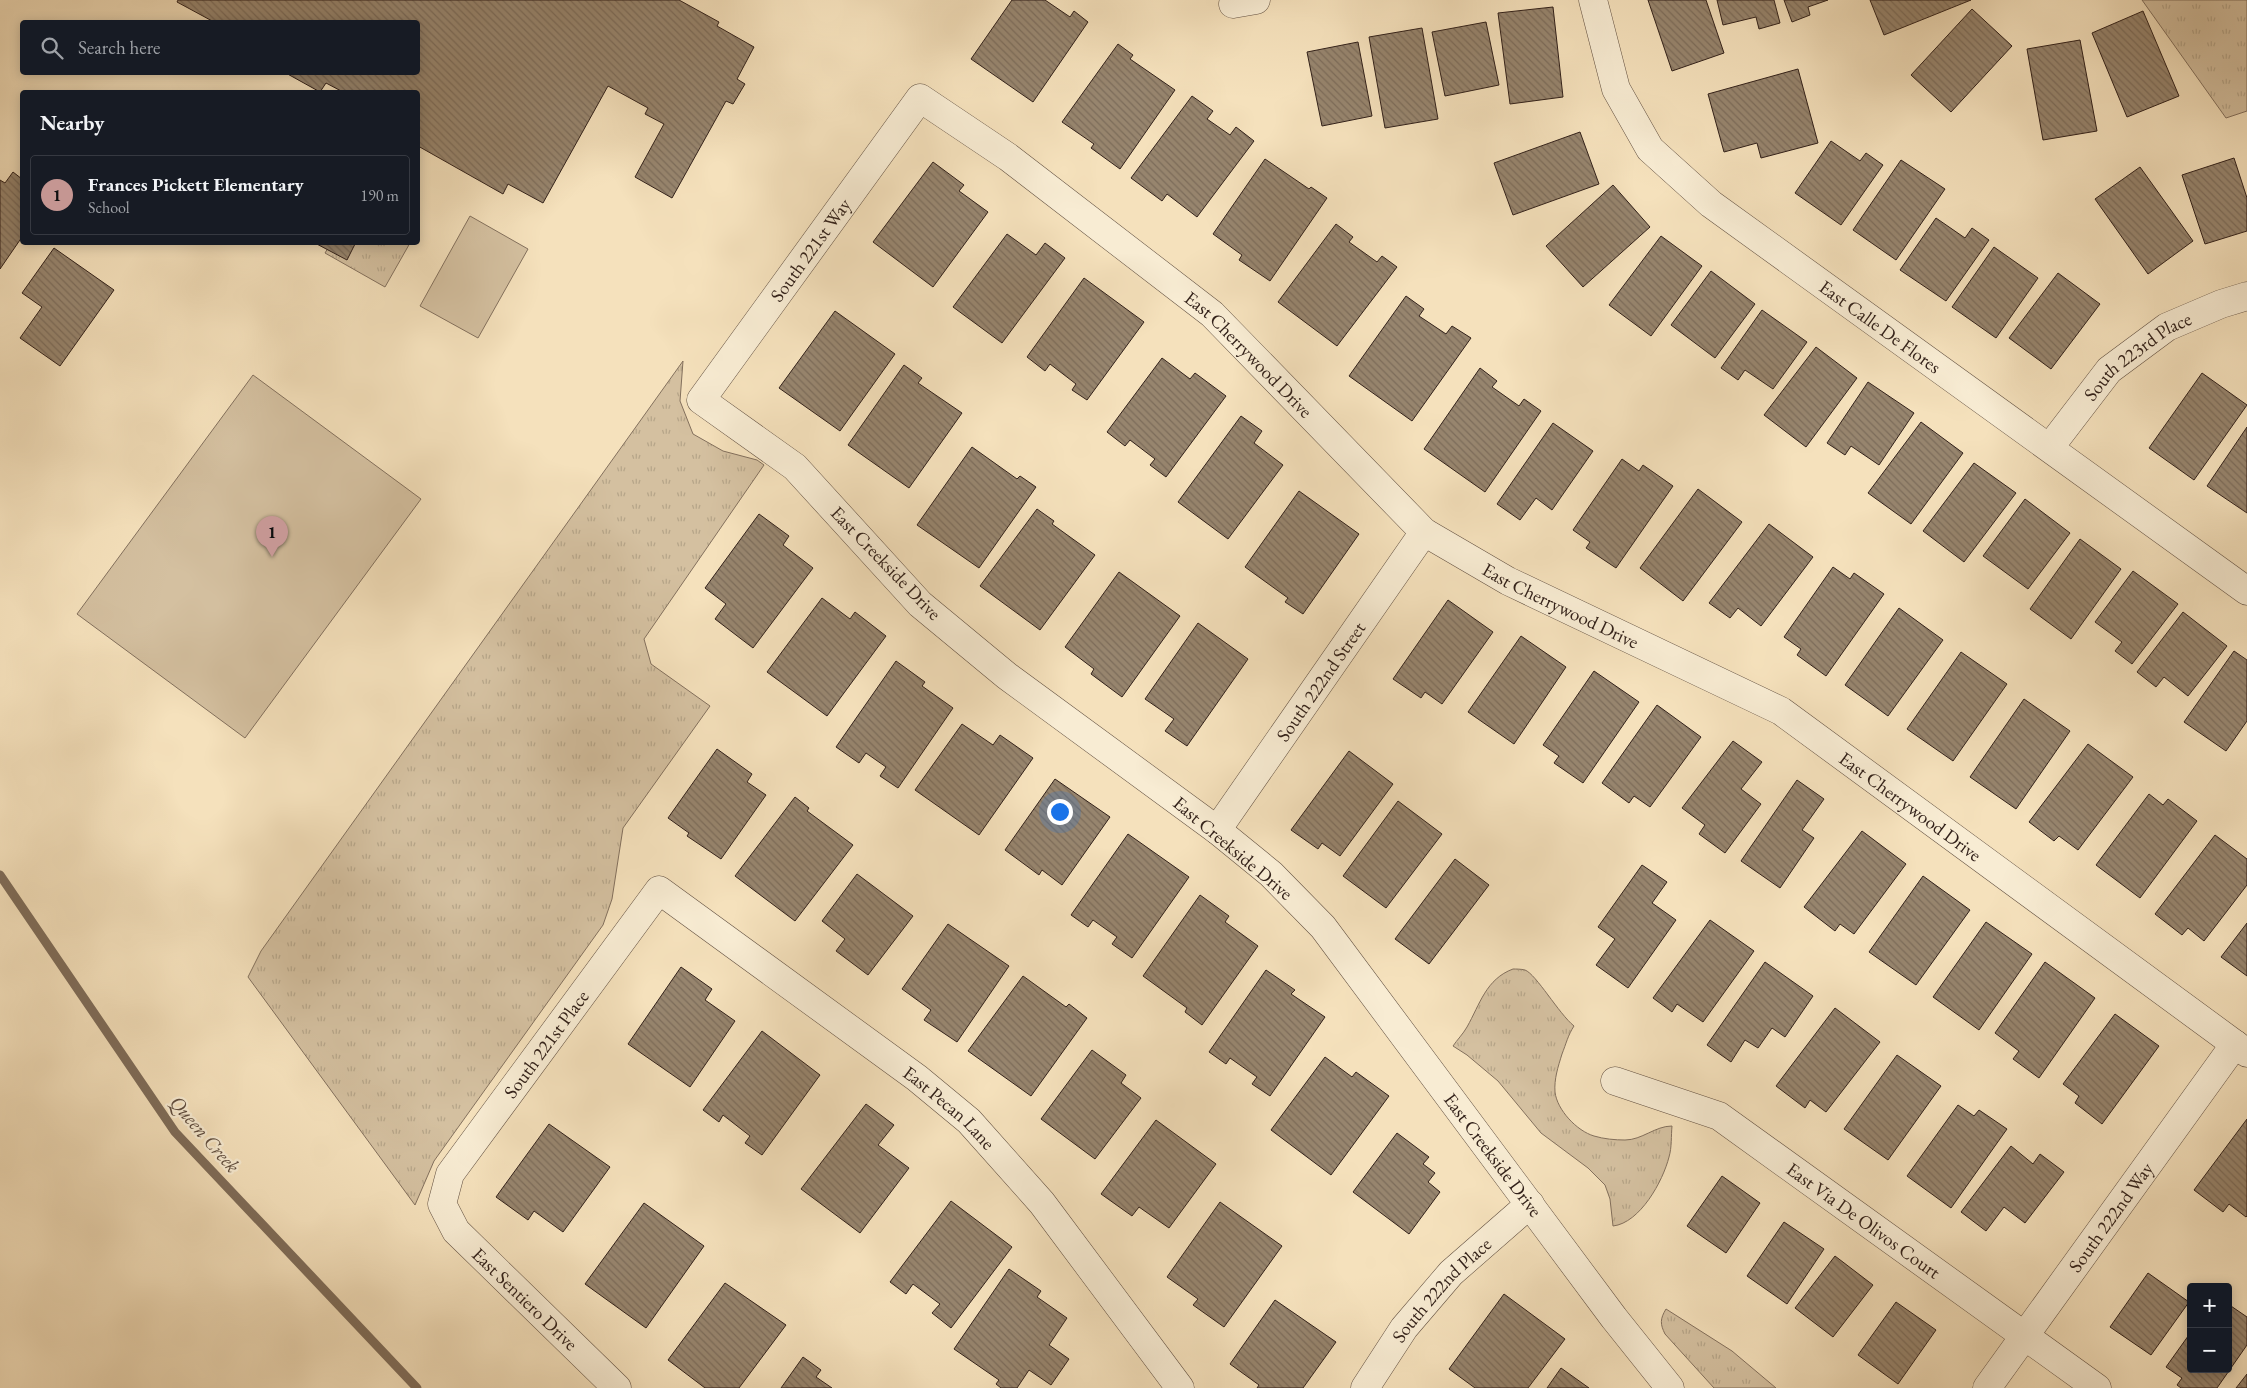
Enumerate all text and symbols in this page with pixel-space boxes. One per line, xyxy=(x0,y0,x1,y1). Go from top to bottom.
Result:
search box xyxy=(20,20,420,75)
icon: search xyxy=(38,34,66,62)
text: Search here xyxy=(78,35,160,60)
text: Nearby xyxy=(40,109,104,136)
text: Frances Pickett Elementary xyxy=(88,172,304,197)
text: 1 xyxy=(53,185,61,206)
text: 190 m xyxy=(360,185,399,206)
street label: South 221st Way xyxy=(764,192,857,306)
text: School xyxy=(88,197,130,218)
street label: East Calle De Flores xyxy=(1815,274,1946,379)
street label: East Cherrywood Drive xyxy=(1180,285,1318,423)
street label: South 223rd Place xyxy=(2078,306,2195,406)
street label: East Creekside Drive xyxy=(825,501,947,625)
pin: 1 xyxy=(256,516,288,557)
street label: East Cherrywood Drive xyxy=(1478,556,1643,654)
street label: South 222nd Street xyxy=(1270,616,1371,746)
street label: East Cherrywood Drive xyxy=(1834,745,1987,867)
street label: East Creekside Drive xyxy=(1168,790,1298,906)
your location xyxy=(1047,799,1073,825)
street label: South 221st Place xyxy=(498,985,594,1103)
street label: East Pecan Lane xyxy=(898,1060,1001,1155)
street label: East Creekside Drive xyxy=(1438,1088,1548,1222)
water label: Queen Creek xyxy=(164,1090,246,1178)
street label: East Via De Olivos Court xyxy=(1782,1156,1946,1284)
street label: South 222nd Way xyxy=(2062,1156,2159,1277)
street label: South 222nd Place xyxy=(1386,1231,1496,1347)
street label: East Sentiero Drive xyxy=(467,1242,583,1356)
map controls xyxy=(2187,1283,2232,1373)
button: + xyxy=(2187,1283,2232,1328)
button: − xyxy=(2187,1328,2232,1373)

